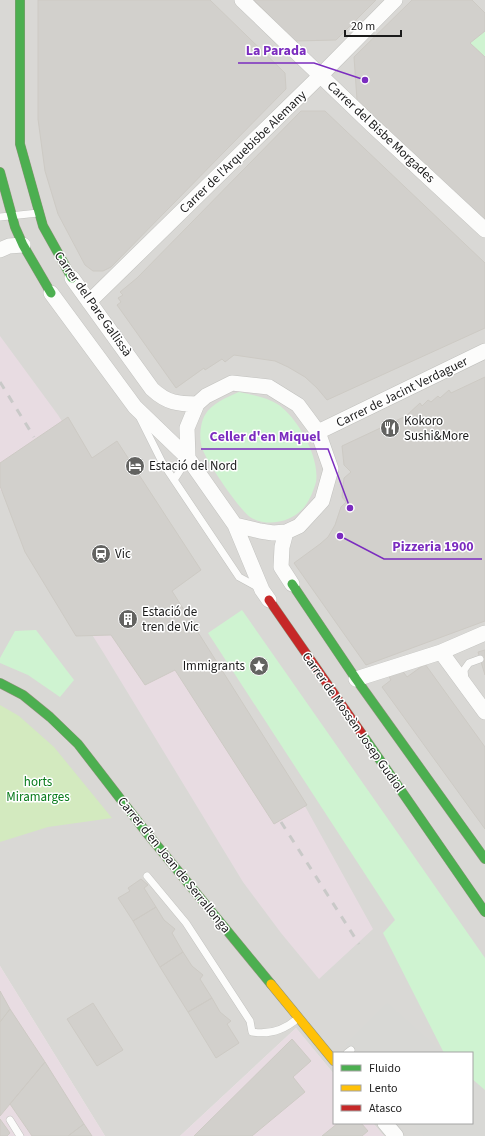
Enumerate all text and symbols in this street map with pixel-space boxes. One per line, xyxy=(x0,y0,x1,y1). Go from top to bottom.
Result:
scale bar xyxy=(345,12,401,38)
text: 20 m xyxy=(351,18,375,35)
callout: La Parada xyxy=(238,37,314,63)
text: La Parada xyxy=(246,41,306,61)
street label: Carrer del Bisbe Morgades xyxy=(323,77,439,187)
street label: Carrer de l'Arquebisbe Alemany xyxy=(176,86,310,218)
street label: Carrer del Pare Gallissà xyxy=(50,248,136,360)
street label: Carrer de Jacint Verdaguer xyxy=(333,352,471,432)
place label: Kokoro Sushi&More xyxy=(404,412,469,445)
restaurant icon: Kokoro Sushi&More xyxy=(379,417,401,439)
callout: Celler d'en Miquel xyxy=(201,423,328,449)
text: Celler d'en Miquel xyxy=(210,427,320,447)
hotel icon: Estació del Nord xyxy=(124,455,146,477)
place label: Estació del Nord xyxy=(149,457,237,475)
callout: Pizzeria 1900 xyxy=(384,533,482,559)
text: Pizzeria 1900 xyxy=(392,537,474,557)
station icon: Vic xyxy=(90,543,112,565)
place label: Vic xyxy=(115,545,131,563)
place label: Estació de tren de Vic xyxy=(142,603,199,636)
building icon: Estació de tren de Vic xyxy=(117,608,139,630)
street label: Carrer de Mossèn Josep Gudiol xyxy=(298,648,408,796)
place icon: Immigrants xyxy=(248,655,270,677)
place label: Immigrants xyxy=(183,657,246,675)
park label: horts Miramarges xyxy=(6,773,70,806)
street label: Carrer d'en Joan de Serrallonga xyxy=(113,793,235,937)
legend xyxy=(333,1052,473,1124)
text: Fluido xyxy=(369,1060,401,1077)
text: Lento xyxy=(369,1080,398,1097)
text: Atasco xyxy=(369,1100,402,1117)

